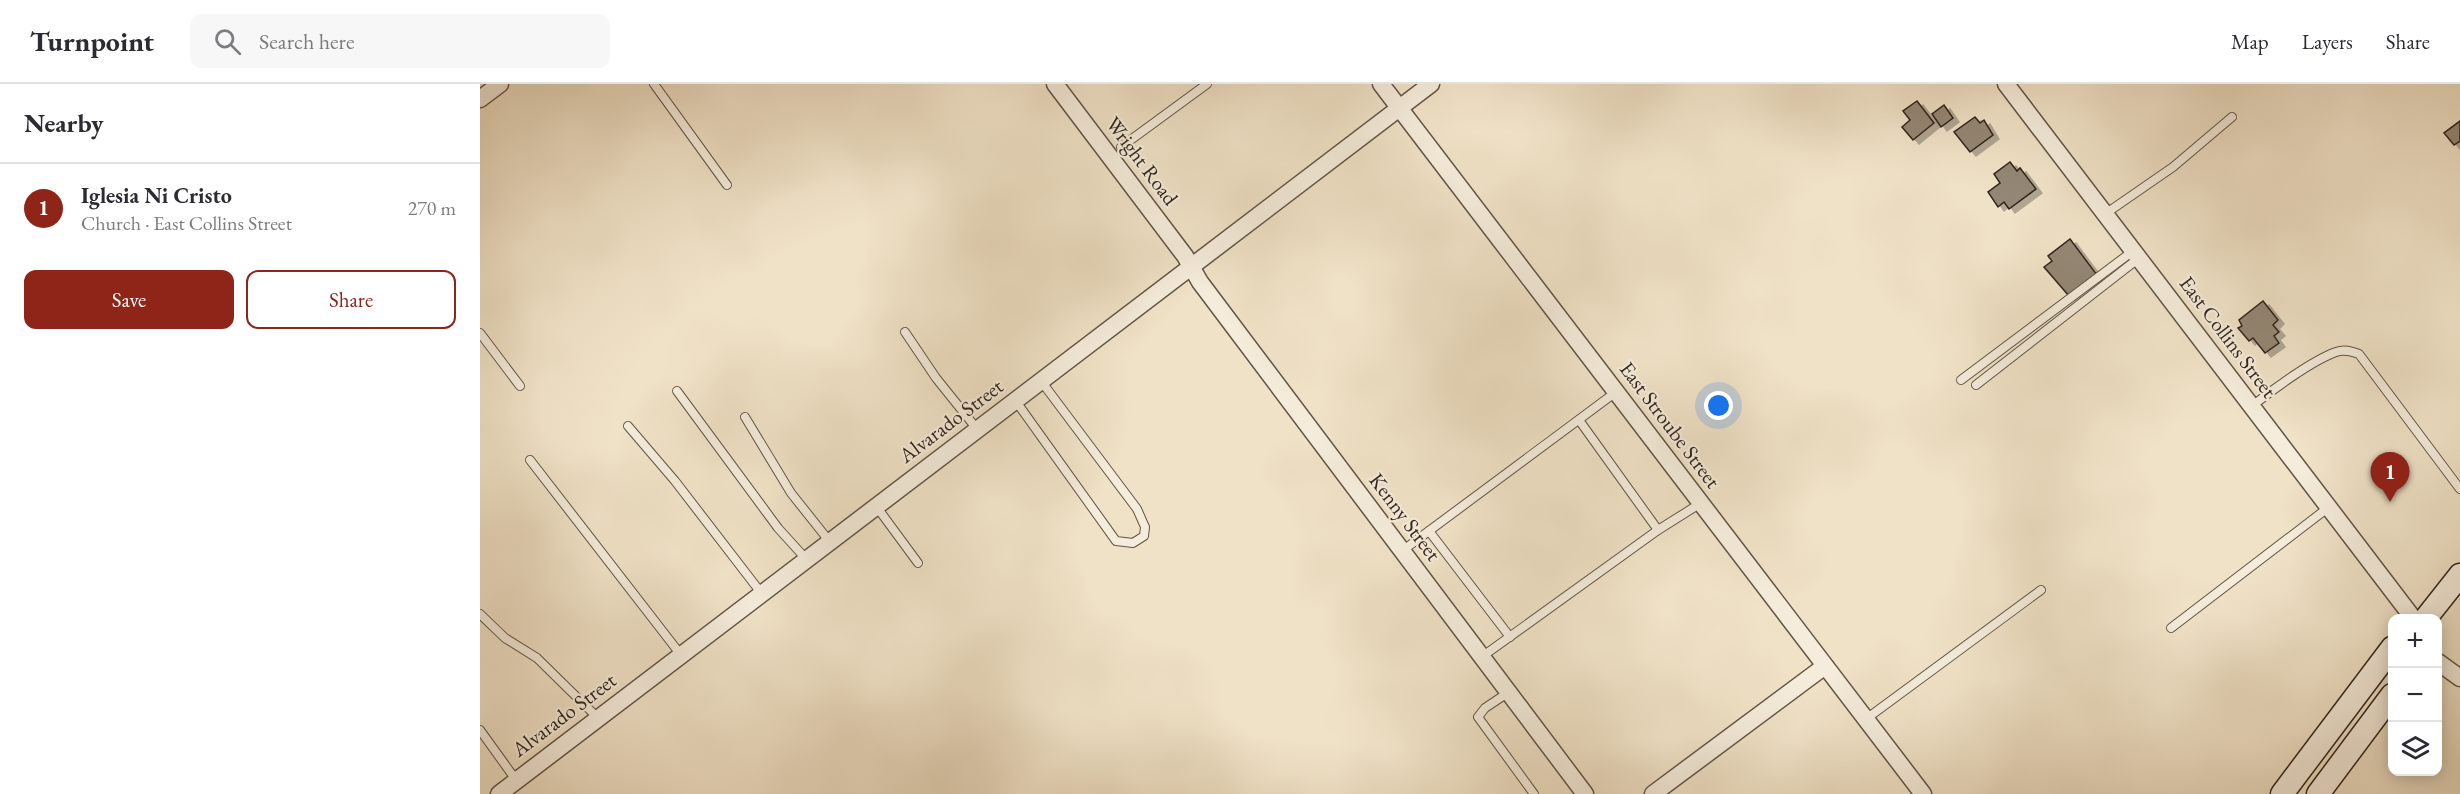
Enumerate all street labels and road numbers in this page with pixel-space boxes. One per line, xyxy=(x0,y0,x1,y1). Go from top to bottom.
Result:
street label: Wright Road xyxy=(1100,111,1185,211)
street label: East Collins Street xyxy=(2174,270,2283,403)
street label: East Stroube Street xyxy=(1614,356,1727,494)
street label: Alvarado Street xyxy=(892,372,1008,469)
street label: Kenny Street xyxy=(1364,467,1448,566)
street label: Alvarado Street xyxy=(505,666,621,763)

